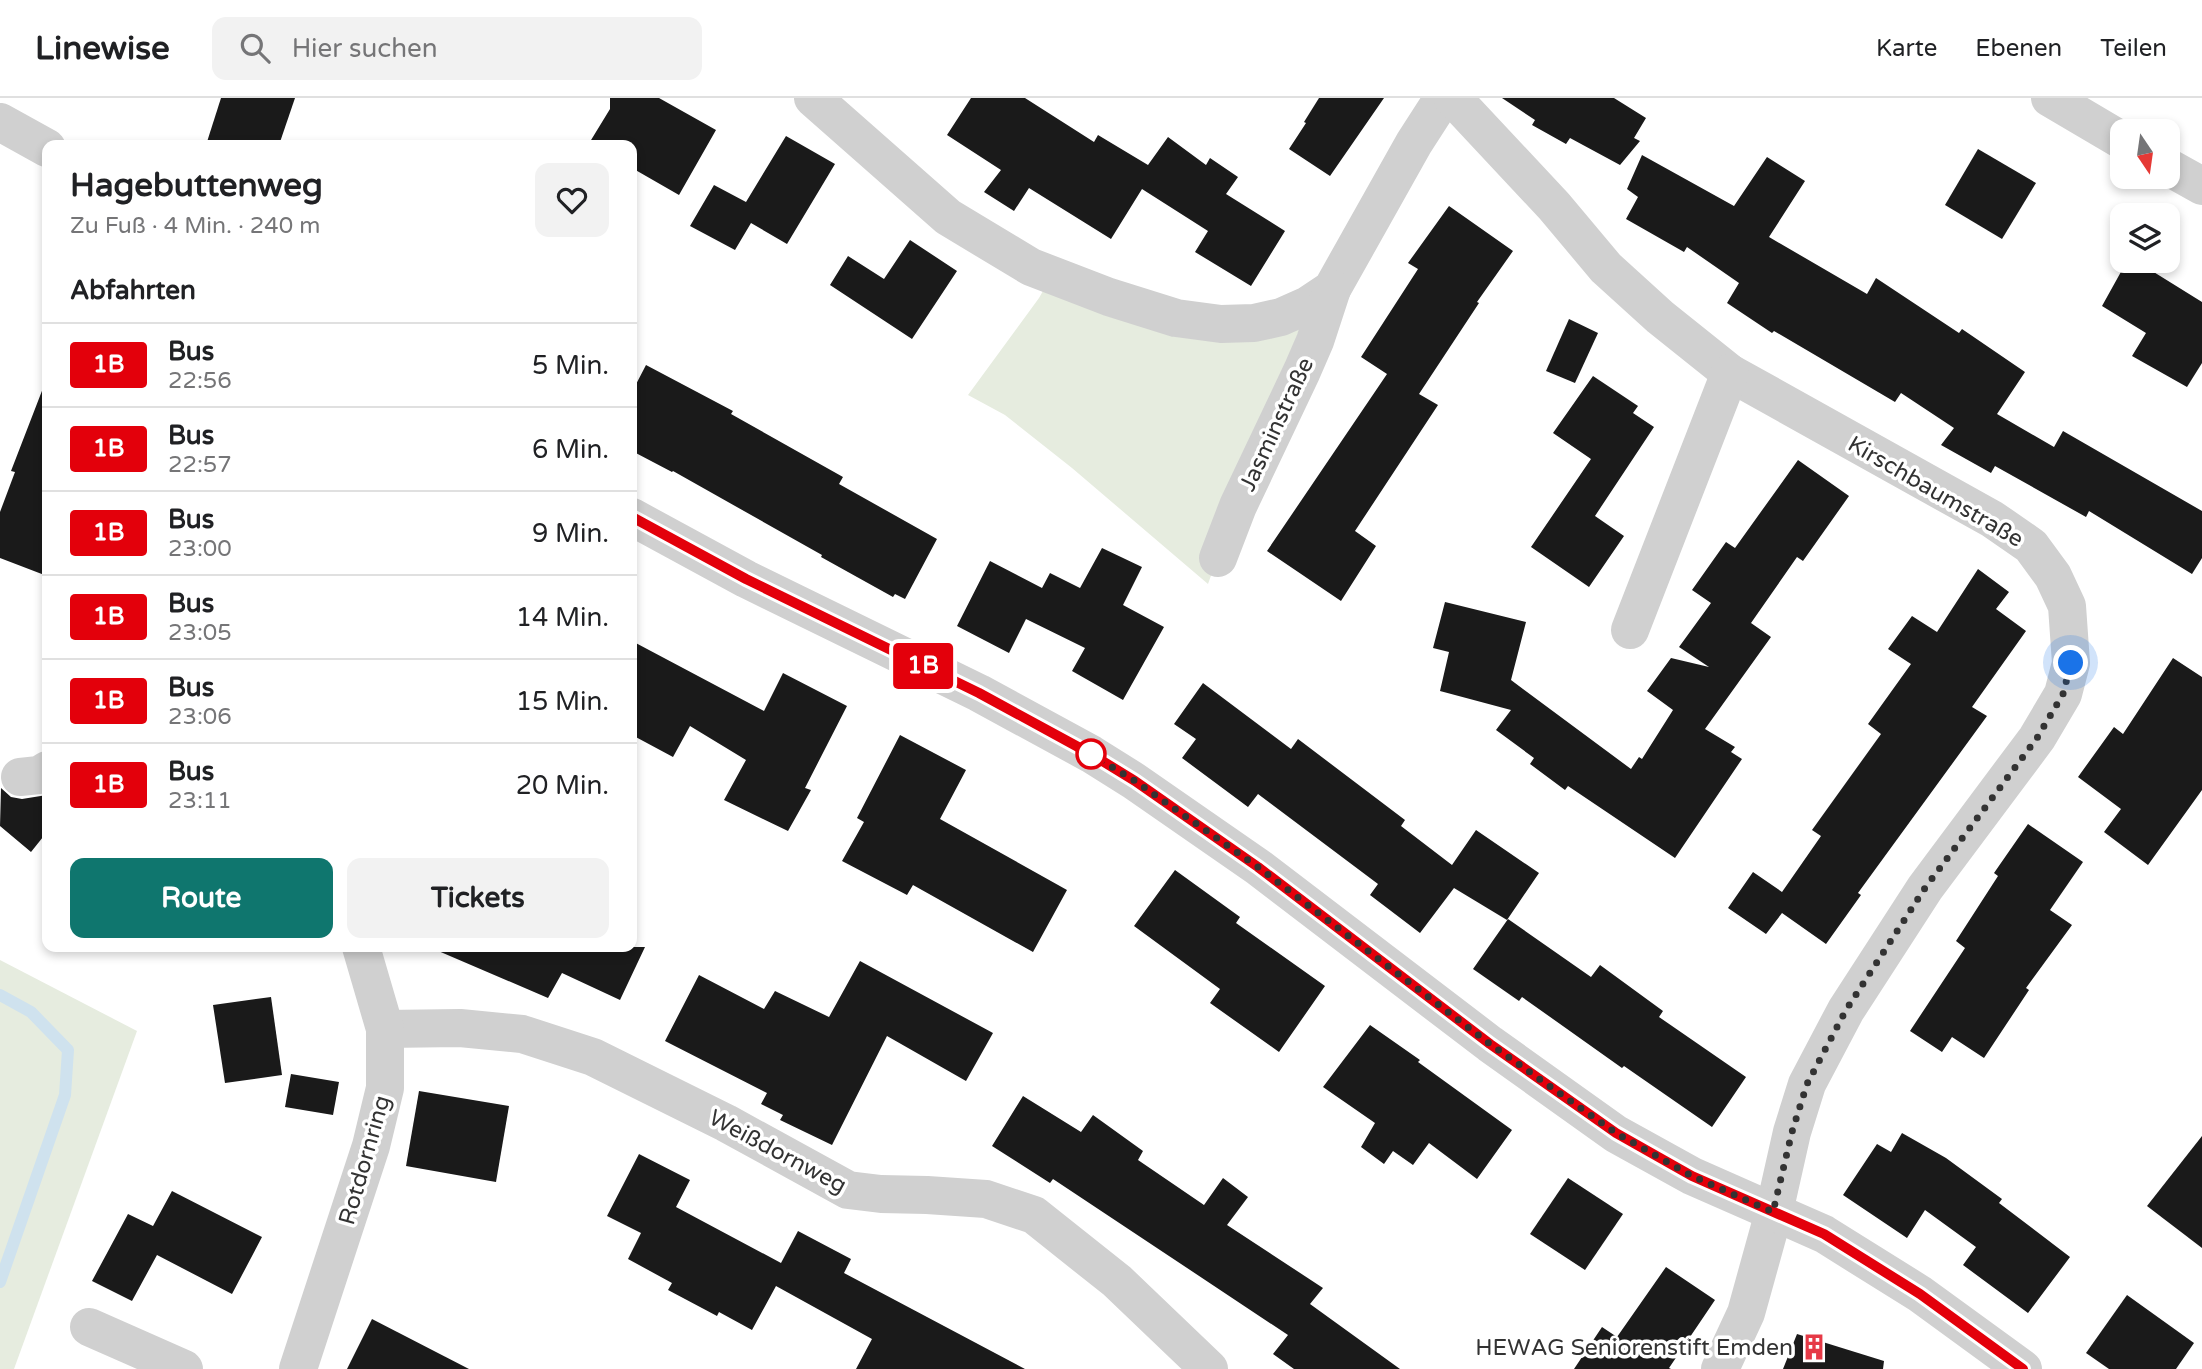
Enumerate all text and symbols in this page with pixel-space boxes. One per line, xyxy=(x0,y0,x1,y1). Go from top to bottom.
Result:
search box xyxy=(212,17,702,80)
text: Linewise xyxy=(35,29,170,68)
icon: search xyxy=(236,29,274,67)
text: Hier suchen xyxy=(292,33,438,64)
text: Karte xyxy=(1876,34,1937,63)
text: Ebenen xyxy=(1975,34,2062,63)
text: Teilen xyxy=(2100,34,2167,63)
north arrow xyxy=(2110,119,2180,189)
map controls xyxy=(2110,119,2180,273)
button: heart xyxy=(535,163,609,237)
text: Hagebuttenweg xyxy=(70,166,323,205)
button: layers xyxy=(2110,203,2180,273)
text: Zu Fuß · 4 Min. · 240 m xyxy=(70,212,320,240)
text: Abfahrten xyxy=(70,275,196,306)
text: Bus xyxy=(168,336,214,367)
text: 1B xyxy=(93,350,124,379)
text: 5 Min. xyxy=(532,350,609,381)
street label: Jasminstraße xyxy=(1234,353,1320,496)
text: 22:56 xyxy=(168,367,232,395)
text: Bus xyxy=(168,420,214,451)
street label: Kirschbaumstraße xyxy=(1843,430,2028,554)
text: 1B xyxy=(93,434,124,463)
text: 6 Min. xyxy=(532,434,609,465)
text: 22:57 xyxy=(168,451,232,479)
text: Bus xyxy=(168,504,214,535)
text: 1B xyxy=(93,518,124,547)
text: 9 Min. xyxy=(532,518,609,549)
text: 23:00 xyxy=(168,535,232,563)
text: Bus xyxy=(168,588,214,619)
text: 1B xyxy=(93,602,124,631)
text: 14 Min. xyxy=(516,602,609,633)
text: 23:05 xyxy=(168,619,232,647)
line badge: 1B xyxy=(892,643,954,689)
your location xyxy=(2053,645,2088,680)
text: 1B xyxy=(907,651,939,680)
text: Bus xyxy=(168,672,214,703)
text: 1B xyxy=(93,686,124,715)
text: 15 Min. xyxy=(516,686,609,717)
text: 23:06 xyxy=(168,703,232,731)
unlabelled marker xyxy=(1076,739,1106,769)
text: Bus xyxy=(168,756,214,787)
text: 1B xyxy=(93,770,124,799)
text: 20 Min. xyxy=(516,770,609,801)
text: 23:11 xyxy=(168,787,232,815)
button: Route xyxy=(70,858,333,938)
button: Tickets xyxy=(347,858,609,938)
street label: Rotdornring xyxy=(333,1092,397,1228)
street label: Weißdornweg xyxy=(704,1104,851,1200)
building icon: HEWAG Seniorenstift Emden xyxy=(1799,1332,1829,1362)
place label: HEWAG Seniorenstift Emden xyxy=(1475,1334,1793,1362)

